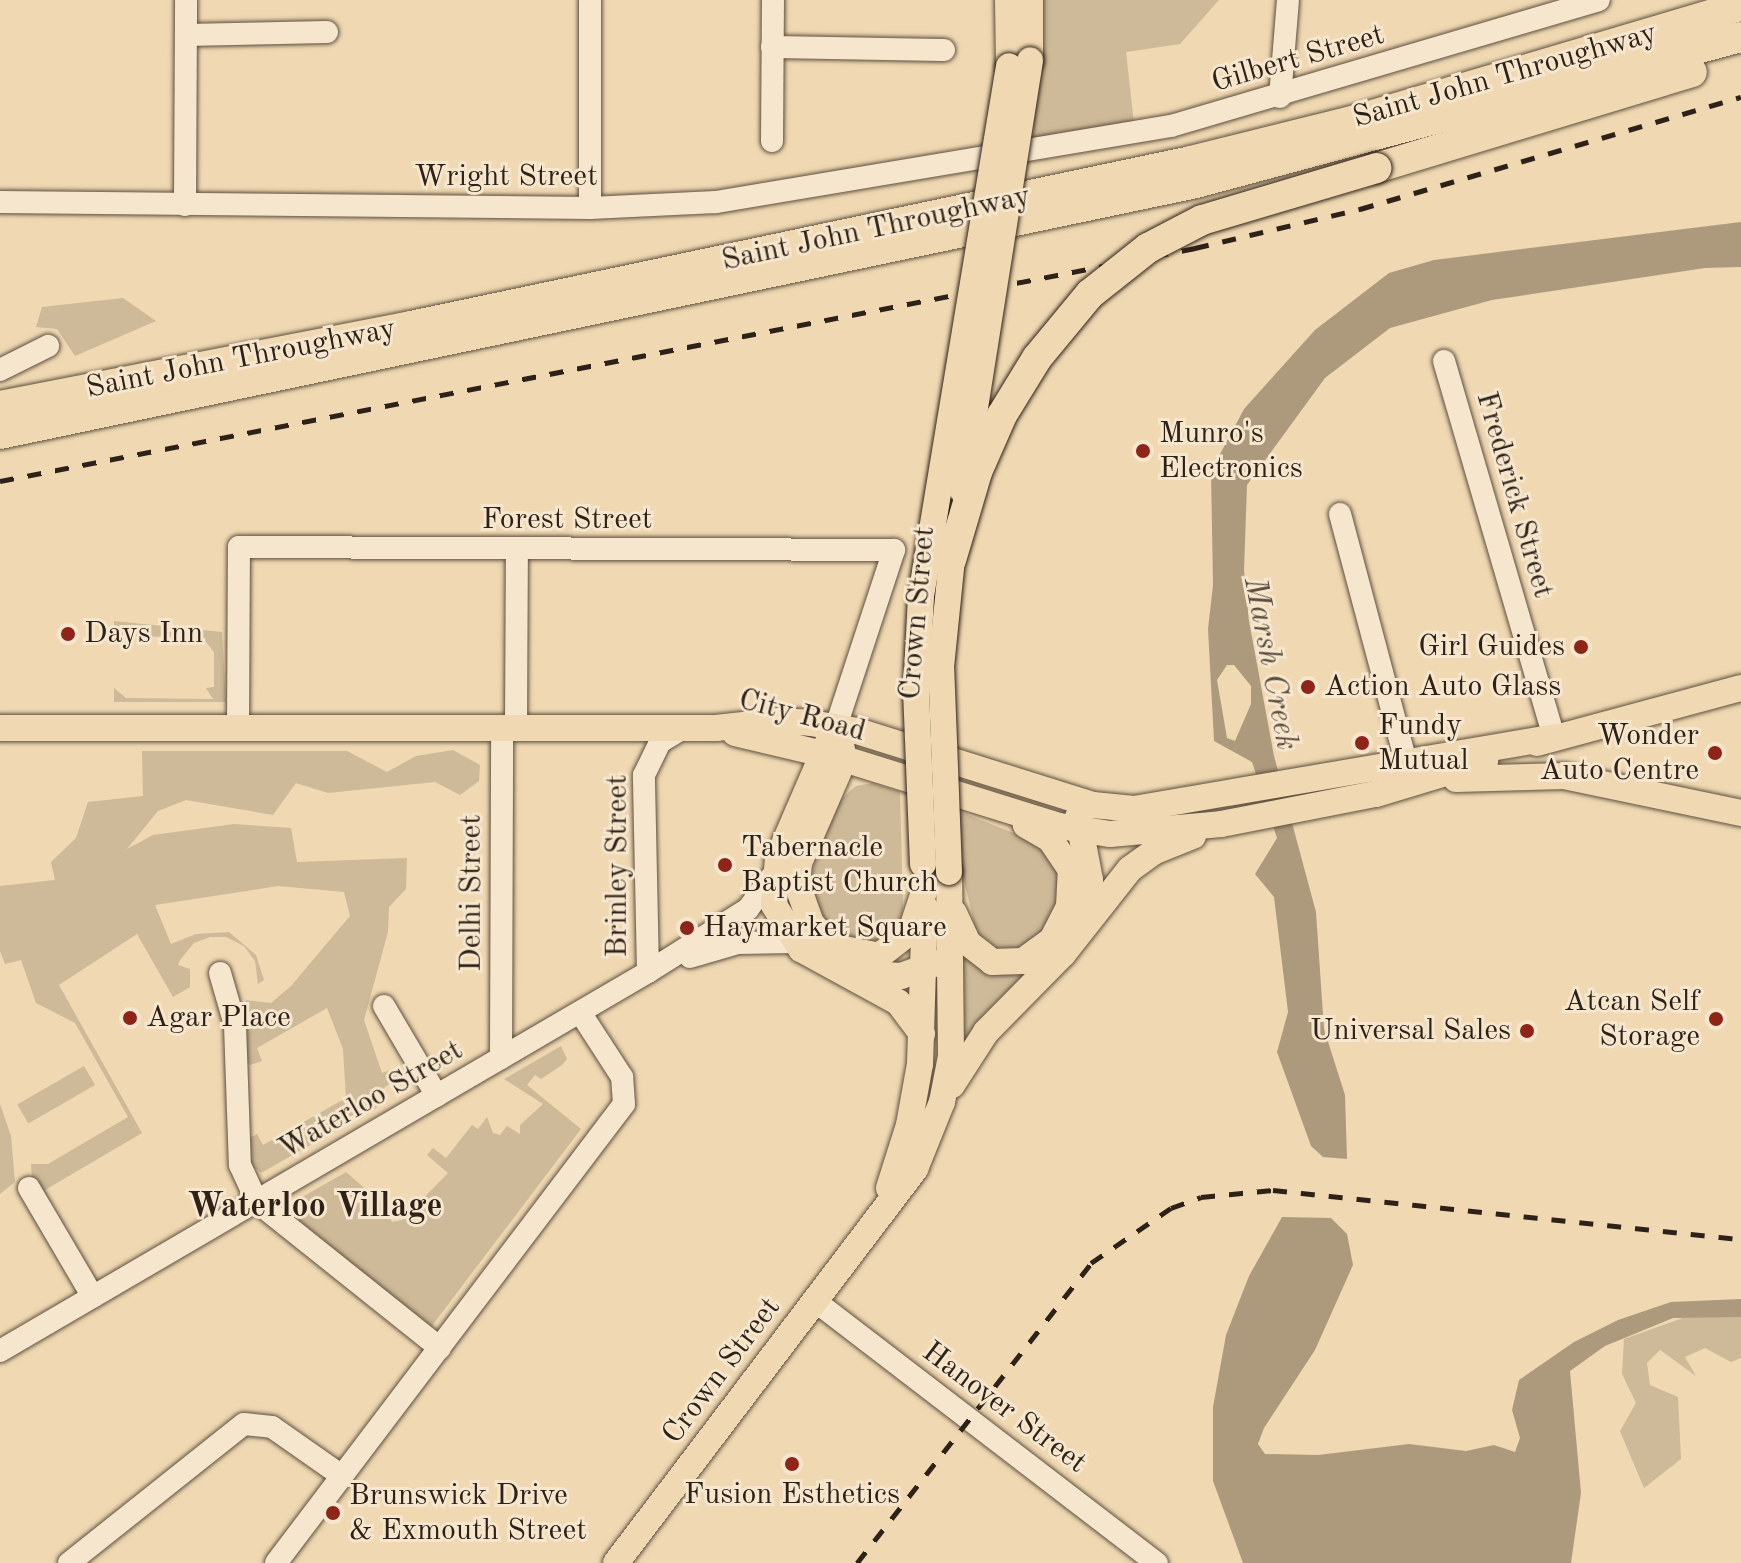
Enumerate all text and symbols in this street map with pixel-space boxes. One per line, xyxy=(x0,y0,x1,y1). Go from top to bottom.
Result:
street label: Saint John Throughway xyxy=(1349,15,1661,137)
street label: Gilbert Street xyxy=(1208,17,1388,101)
street label: Wright Street xyxy=(414,159,598,195)
street label: Saint John Throughway xyxy=(718,179,1034,279)
street label: Saint John Throughway xyxy=(83,311,399,407)
street label: Frederick Street xyxy=(1467,388,1561,602)
place label: Munro's Electronics xyxy=(1159,416,1303,486)
marker: Munro's Electronics xyxy=(1134,442,1152,460)
street label: Forest Street xyxy=(482,502,652,538)
street label: Crown Street xyxy=(892,525,944,701)
water label: Marsh Creek xyxy=(1233,574,1305,754)
place label: Days Inn xyxy=(84,616,203,652)
marker: Days Inn xyxy=(59,625,77,643)
place label: Girl Guides xyxy=(1418,629,1565,665)
marker: Girl Guides xyxy=(1572,638,1590,656)
place label: Action Auto Glass xyxy=(1324,669,1561,705)
marker: Action Auto Glass xyxy=(1299,678,1317,696)
street label: City Road xyxy=(735,682,869,750)
place label: Fundy Mutual xyxy=(1378,708,1469,778)
place label: Wonder Auto Centre xyxy=(1540,718,1699,788)
marker: Fundy Mutual xyxy=(1353,734,1371,752)
marker: Wonder Auto Centre xyxy=(1706,744,1724,762)
street label: Brinley Street xyxy=(600,775,636,957)
street label: Delhi Street xyxy=(454,814,490,972)
place label: Tabernacle Baptist Church xyxy=(741,830,937,900)
marker: Tabernacle Baptist Church xyxy=(716,856,734,874)
place label: Haymarket Square xyxy=(703,910,947,946)
marker: Haymarket Square xyxy=(678,919,696,937)
place label: Atcan Self Storage xyxy=(1564,984,1700,1054)
place label: Agar Place xyxy=(146,1000,291,1036)
marker: Agar Place xyxy=(121,1009,139,1027)
marker: Atcan Self Storage xyxy=(1707,1010,1725,1028)
place label: Universal Sales xyxy=(1310,1013,1511,1049)
marker: Universal Sales xyxy=(1518,1022,1536,1040)
street label: Waterloo Street xyxy=(272,1033,470,1167)
district label: Waterloo Village xyxy=(187,1188,443,1228)
street label: Crown Street xyxy=(655,1291,789,1451)
street label: Hanover Street xyxy=(915,1334,1093,1482)
marker: Fusion Esthetics xyxy=(783,1455,801,1473)
place label: Fusion Esthetics xyxy=(684,1477,900,1513)
place label: Brunswick Drive & Exmouth Street xyxy=(349,1478,587,1548)
marker: Brunswick Drive & Exmouth Street xyxy=(324,1504,342,1522)

